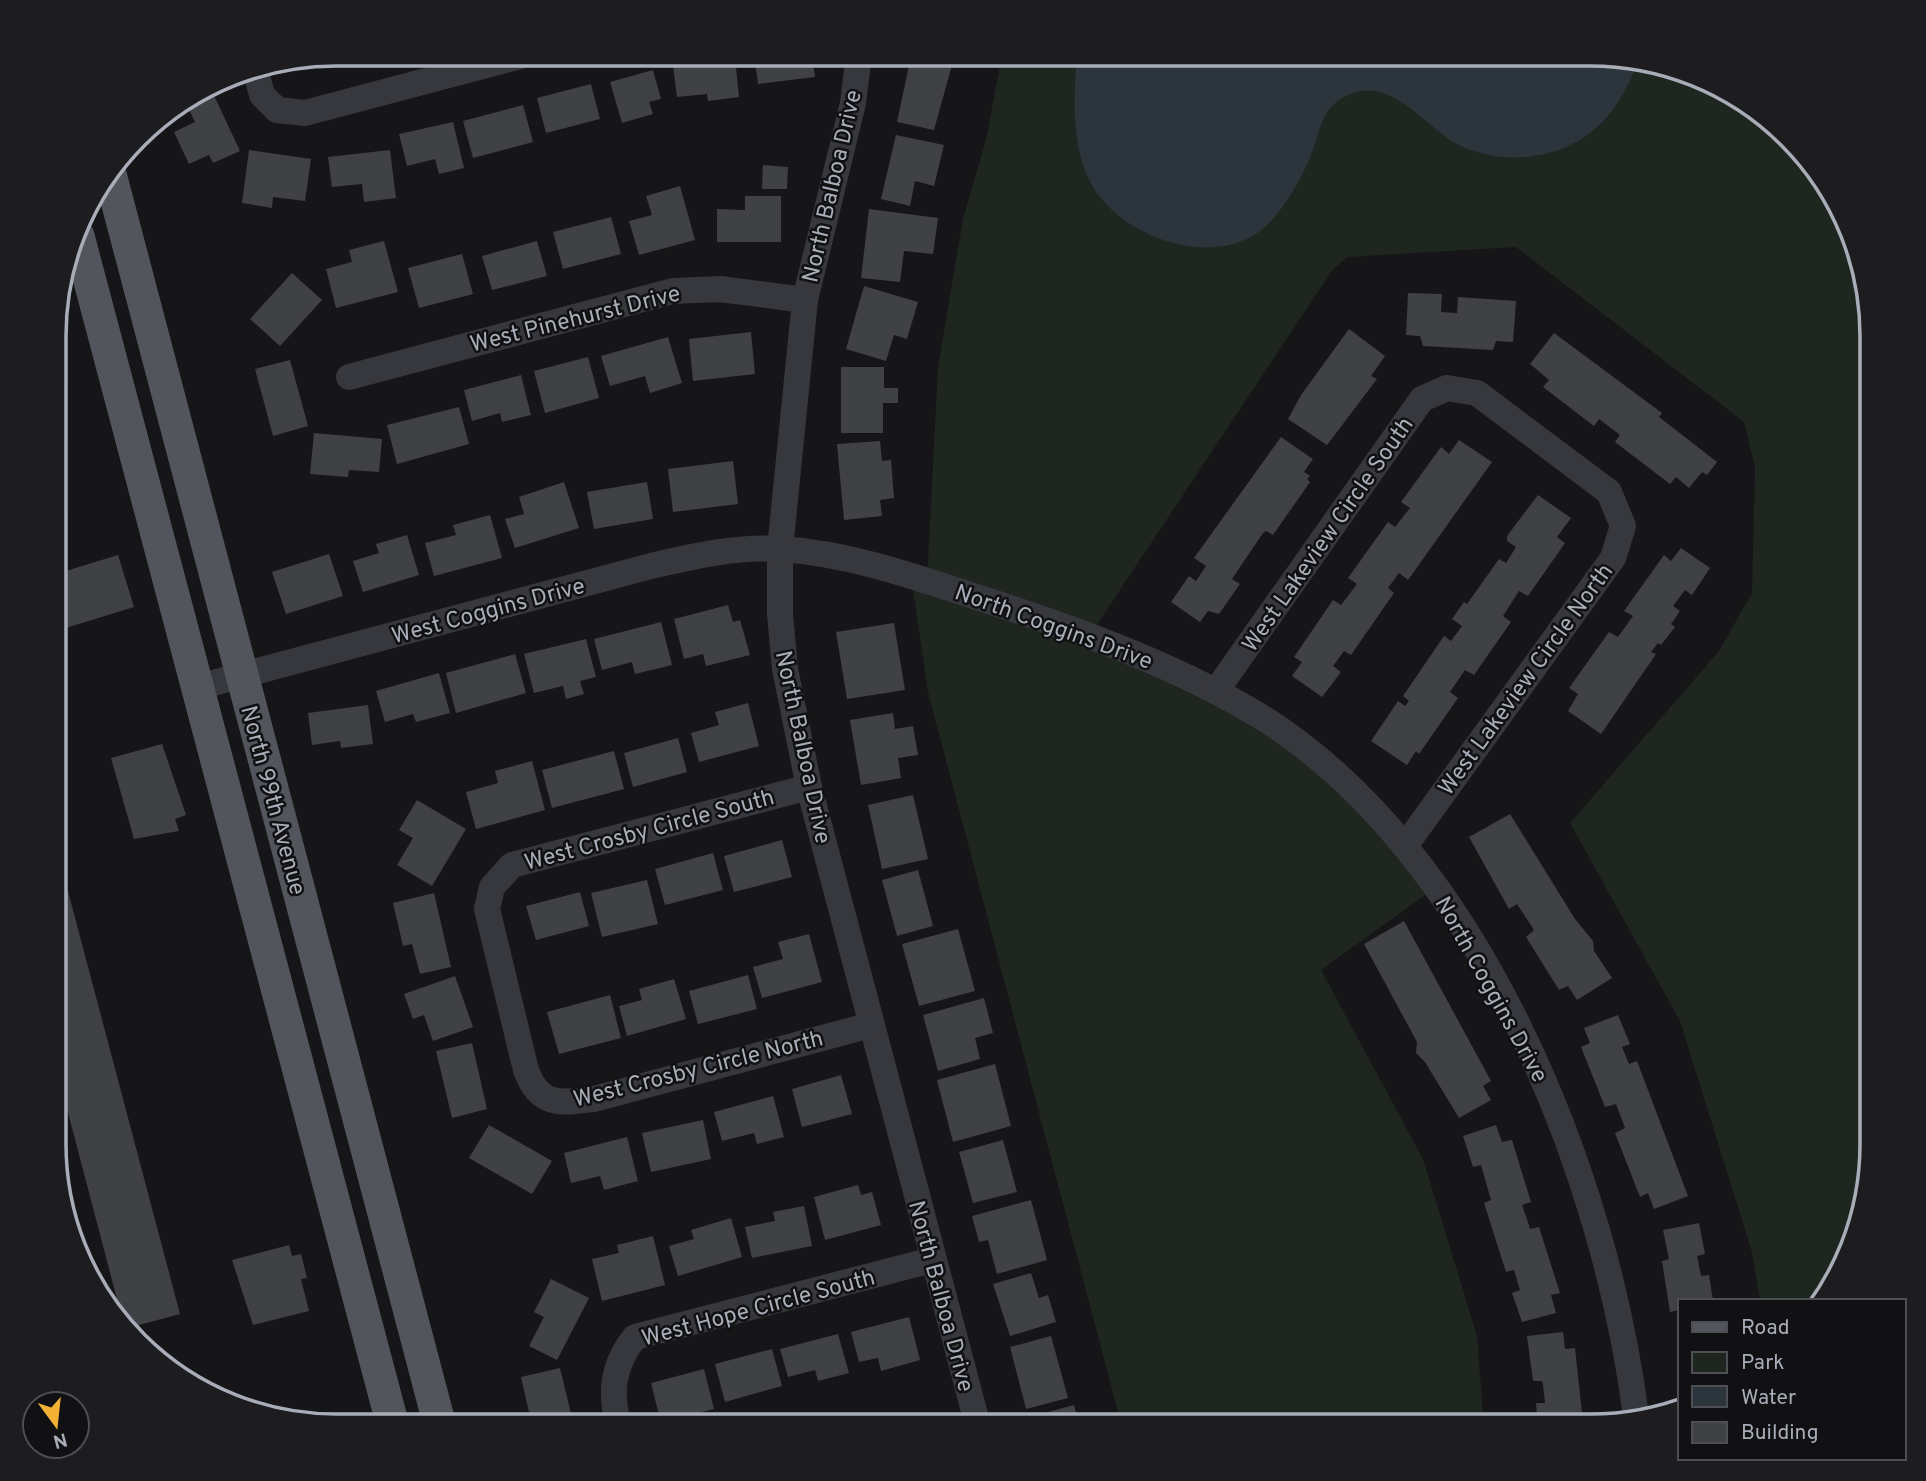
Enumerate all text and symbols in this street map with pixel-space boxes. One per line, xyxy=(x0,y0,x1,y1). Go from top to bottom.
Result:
street label: North Balboa Drive xyxy=(797,87,870,286)
street label: West Pinehurst Drive xyxy=(468,280,684,361)
street label: West Lakeview Circle South xyxy=(1237,412,1421,659)
street label: West Lakeview Circle North xyxy=(1433,559,1621,802)
street label: West Coggins Drive xyxy=(389,573,589,652)
street label: North Coggins Drive xyxy=(950,579,1156,678)
street label: North Balboa Drive xyxy=(767,648,836,847)
street label: North 99th Avenue xyxy=(232,703,311,899)
street label: West Crosby Circle South xyxy=(522,784,778,879)
street label: North Coggins Drive xyxy=(1427,892,1553,1088)
street label: West Crosby Circle North xyxy=(571,1025,827,1116)
street label: North Balboa Drive xyxy=(900,1198,979,1395)
street label: West Hope Circle South xyxy=(639,1264,879,1355)
legend xyxy=(1678,1299,1905,1460)
text: Road xyxy=(1741,1315,1790,1342)
text: Park xyxy=(1741,1350,1784,1377)
text: Water xyxy=(1741,1385,1796,1412)
north arrow xyxy=(21,1390,91,1460)
text: Building xyxy=(1741,1420,1819,1447)
text: N xyxy=(50,1426,70,1453)

